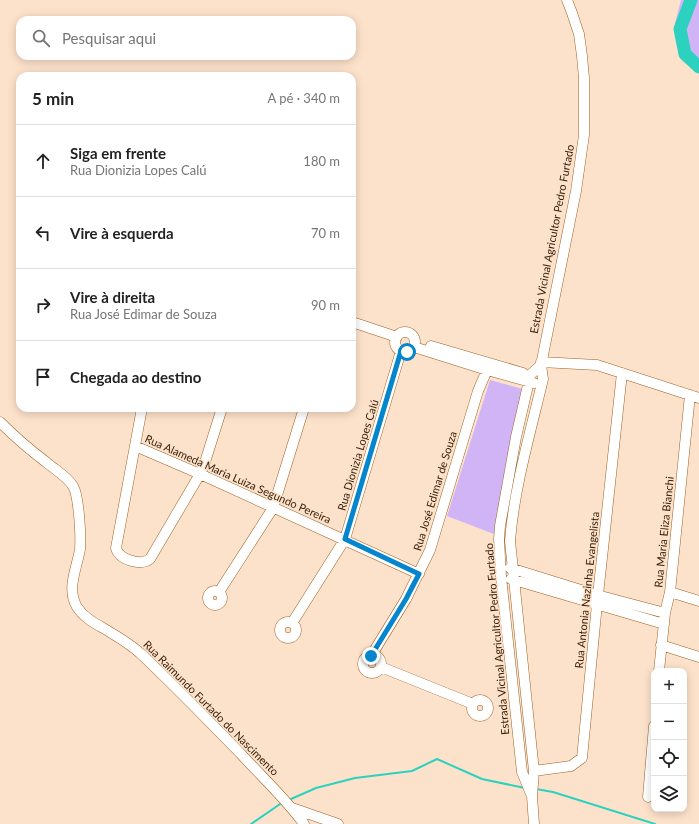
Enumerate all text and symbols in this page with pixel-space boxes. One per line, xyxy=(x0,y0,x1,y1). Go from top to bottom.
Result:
search box xyxy=(16,16,356,60)
icon: search xyxy=(30,27,52,49)
text: Pesquisar aqui xyxy=(62,29,156,47)
text: 5 min xyxy=(32,88,74,109)
text: A pé · 340 m xyxy=(267,90,340,106)
street label: Estrada Vicinal Agricultor Pedro Furtado xyxy=(527,143,576,335)
text: Siga em frente xyxy=(70,144,166,162)
icon: ahead xyxy=(32,150,54,172)
text: 180 m xyxy=(303,153,340,169)
text: Rua Dionizia Lopes Calú xyxy=(70,162,206,178)
icon: left xyxy=(32,222,54,244)
text: Vire à esquerda xyxy=(70,224,174,242)
text: 70 m xyxy=(311,225,340,241)
text: Vire à direita xyxy=(70,288,155,306)
icon: right xyxy=(32,294,54,316)
text: 90 m xyxy=(311,297,340,313)
text: Rua José Edimar de Souza xyxy=(70,306,217,322)
route start xyxy=(398,343,416,361)
icon: arrive xyxy=(32,366,54,388)
text: Chegada ao destino xyxy=(70,368,201,386)
street label: Rua Dionizia Lopes Calú xyxy=(334,398,381,512)
street label: Rua José Edimar de Souza xyxy=(410,429,459,552)
street label: Rua Alameda Maria Luiza Segundo Pereira xyxy=(143,432,333,526)
street label: Rua Maria Eliza Bianchi xyxy=(651,475,676,588)
street label: Rua Antonia Nazinha Evangelista xyxy=(572,511,601,669)
street label: Estrada Vicinal Agricultor Pedro Furtado xyxy=(482,543,511,735)
street label: Rua Raimundo Furtado do Nascimento xyxy=(141,637,282,778)
route end xyxy=(362,647,380,665)
map controls xyxy=(651,668,687,812)
button: + xyxy=(651,668,687,704)
button: − xyxy=(651,704,687,740)
button: locate xyxy=(651,740,687,776)
button: layers xyxy=(651,776,687,812)

